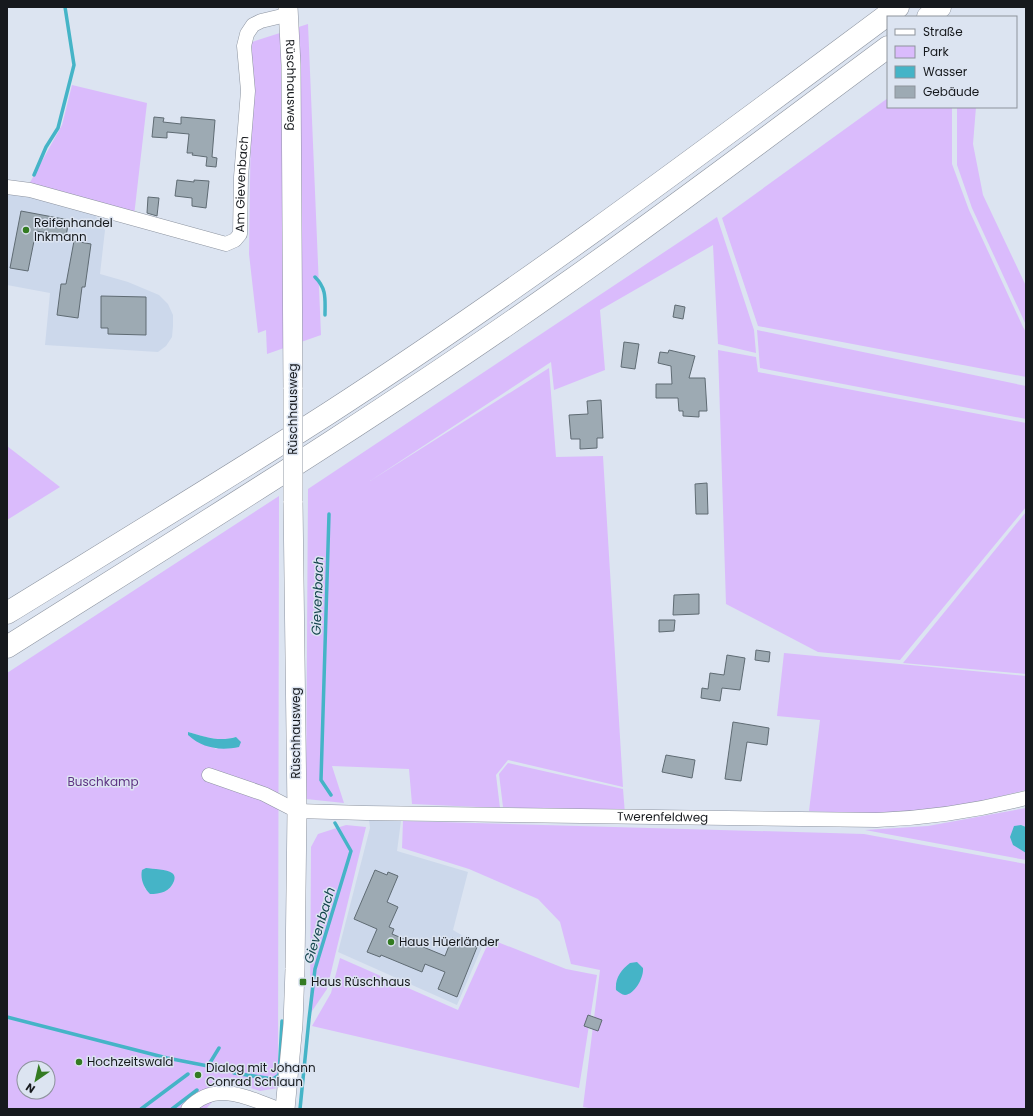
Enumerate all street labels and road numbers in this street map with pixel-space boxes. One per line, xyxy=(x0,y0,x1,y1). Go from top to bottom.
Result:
street label: Rüschhausweg xyxy=(282,39,300,131)
street label: Am Gievenbach xyxy=(231,135,252,233)
street label: Rüschhausweg xyxy=(284,363,301,455)
street label: Rüschhausweg xyxy=(287,687,304,779)
street label: Twerenfeldweg xyxy=(617,807,708,826)

